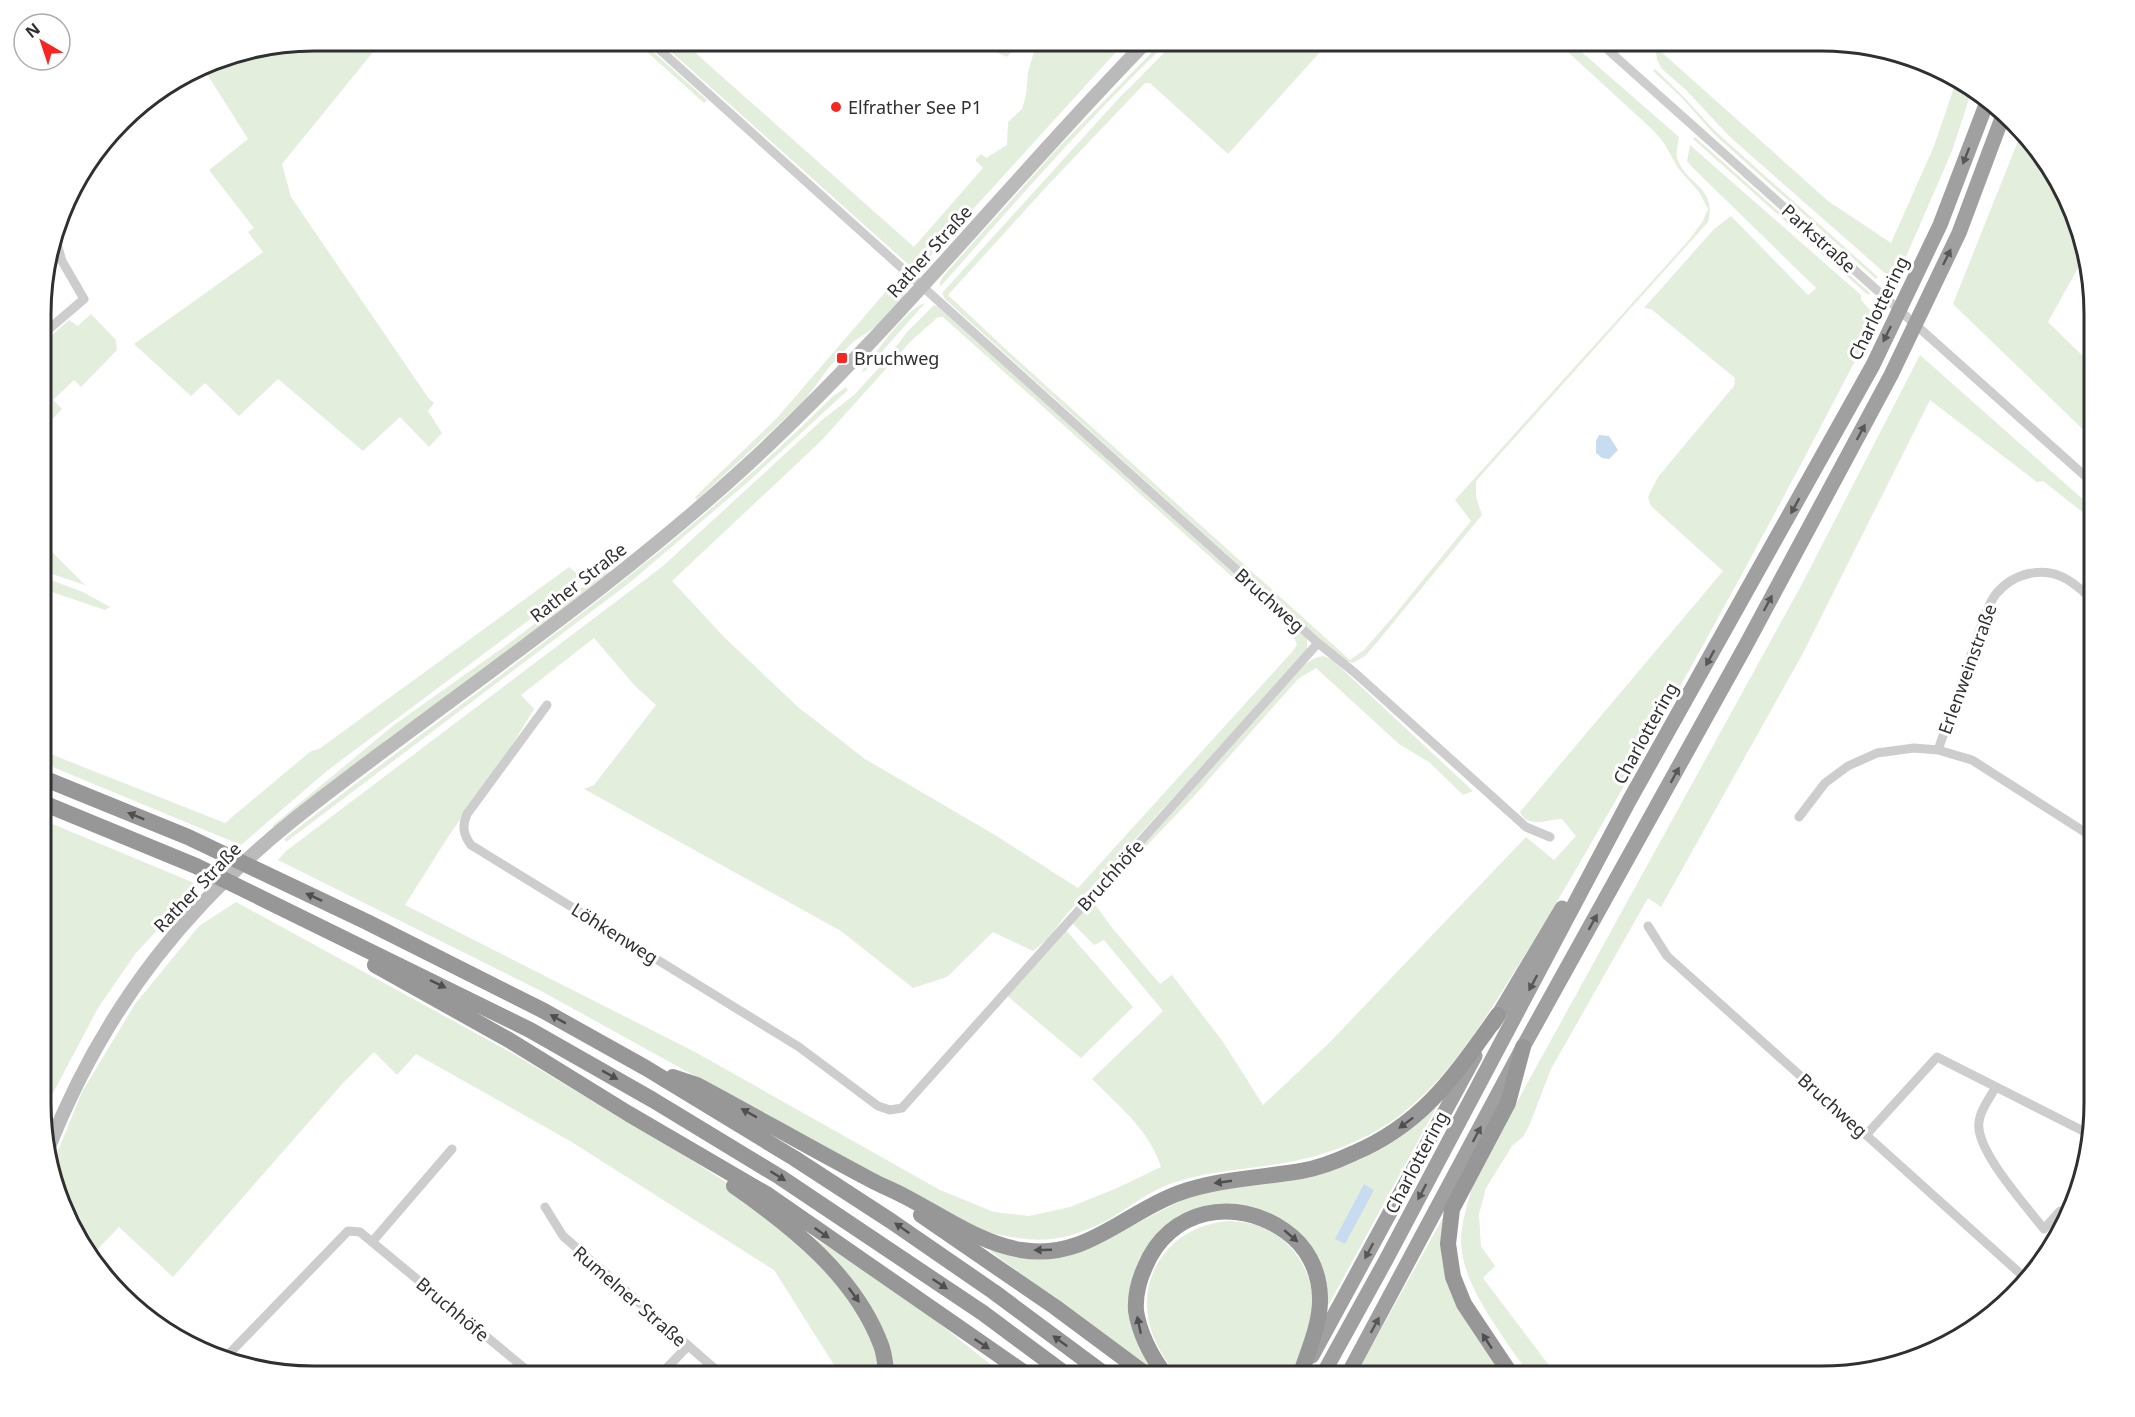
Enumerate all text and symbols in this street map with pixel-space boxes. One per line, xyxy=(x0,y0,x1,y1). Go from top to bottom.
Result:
north arrow xyxy=(12,12,72,72)
text: N xyxy=(21,18,45,43)
place label: Elfrather See P1 xyxy=(848,95,982,119)
marker: Elfrather See P1 xyxy=(829,100,843,114)
one-way arrow xyxy=(1961,147,1970,165)
street label: Parkstraße xyxy=(1777,198,1861,278)
street label: Rather Straße xyxy=(881,200,977,302)
one-way arrow xyxy=(1943,249,1952,266)
street label: Charlottering xyxy=(1842,252,1914,364)
one-way arrow xyxy=(1883,326,1892,343)
place label: Bruchweg xyxy=(854,346,939,370)
marker: Bruchweg xyxy=(835,351,849,365)
one-way arrow xyxy=(1856,423,1866,440)
one-way arrow xyxy=(1790,498,1800,515)
street label: Rather Straße xyxy=(525,537,631,627)
street label: Bruchweg xyxy=(1230,563,1310,637)
one-way arrow xyxy=(1763,595,1773,612)
street label: Erlenweinstraße xyxy=(1932,600,2002,738)
one-way arrow xyxy=(1705,650,1715,667)
street label: Charlottering xyxy=(1607,678,1683,788)
one-way arrow xyxy=(1670,766,1680,783)
one-way arrow xyxy=(127,811,145,821)
street label: Bruchhöfe xyxy=(1072,834,1148,916)
street label: Rather Straße xyxy=(148,837,246,937)
one-way arrow xyxy=(305,892,322,901)
street label: Löhkenweg xyxy=(567,897,663,969)
one-way arrow xyxy=(1588,913,1598,930)
one-way arrow xyxy=(1528,975,1538,992)
one-way arrow xyxy=(429,979,447,989)
one-way arrow xyxy=(549,1014,566,1024)
street label: Bruchweg xyxy=(1793,1068,1873,1142)
one-way arrow xyxy=(602,1070,618,1081)
street label: Charlottering xyxy=(1379,1106,1453,1218)
one-way arrow xyxy=(740,1108,757,1118)
one-way arrow xyxy=(1399,1117,1414,1129)
one-way arrow xyxy=(1472,1125,1482,1142)
one-way arrow xyxy=(769,1170,786,1181)
one-way arrow xyxy=(1214,1178,1233,1187)
one-way arrow xyxy=(1417,1184,1427,1201)
one-way arrow xyxy=(894,1222,910,1234)
one-way arrow xyxy=(814,1227,830,1239)
one-way arrow xyxy=(1283,1229,1298,1242)
street label: Rumelner Straße xyxy=(568,1240,692,1352)
one-way arrow xyxy=(1364,1243,1374,1260)
one-way arrow xyxy=(1033,1246,1052,1255)
street label: Bruchhöfe xyxy=(411,1271,495,1347)
one-way arrow xyxy=(931,1278,947,1290)
one-way arrow xyxy=(848,1286,860,1302)
one-way arrow xyxy=(1134,1316,1144,1334)
one-way arrow xyxy=(1370,1316,1380,1333)
one-way arrow xyxy=(1482,1332,1493,1349)
one-way arrow xyxy=(1053,1336,1068,1348)
one-way arrow xyxy=(974,1338,990,1350)

